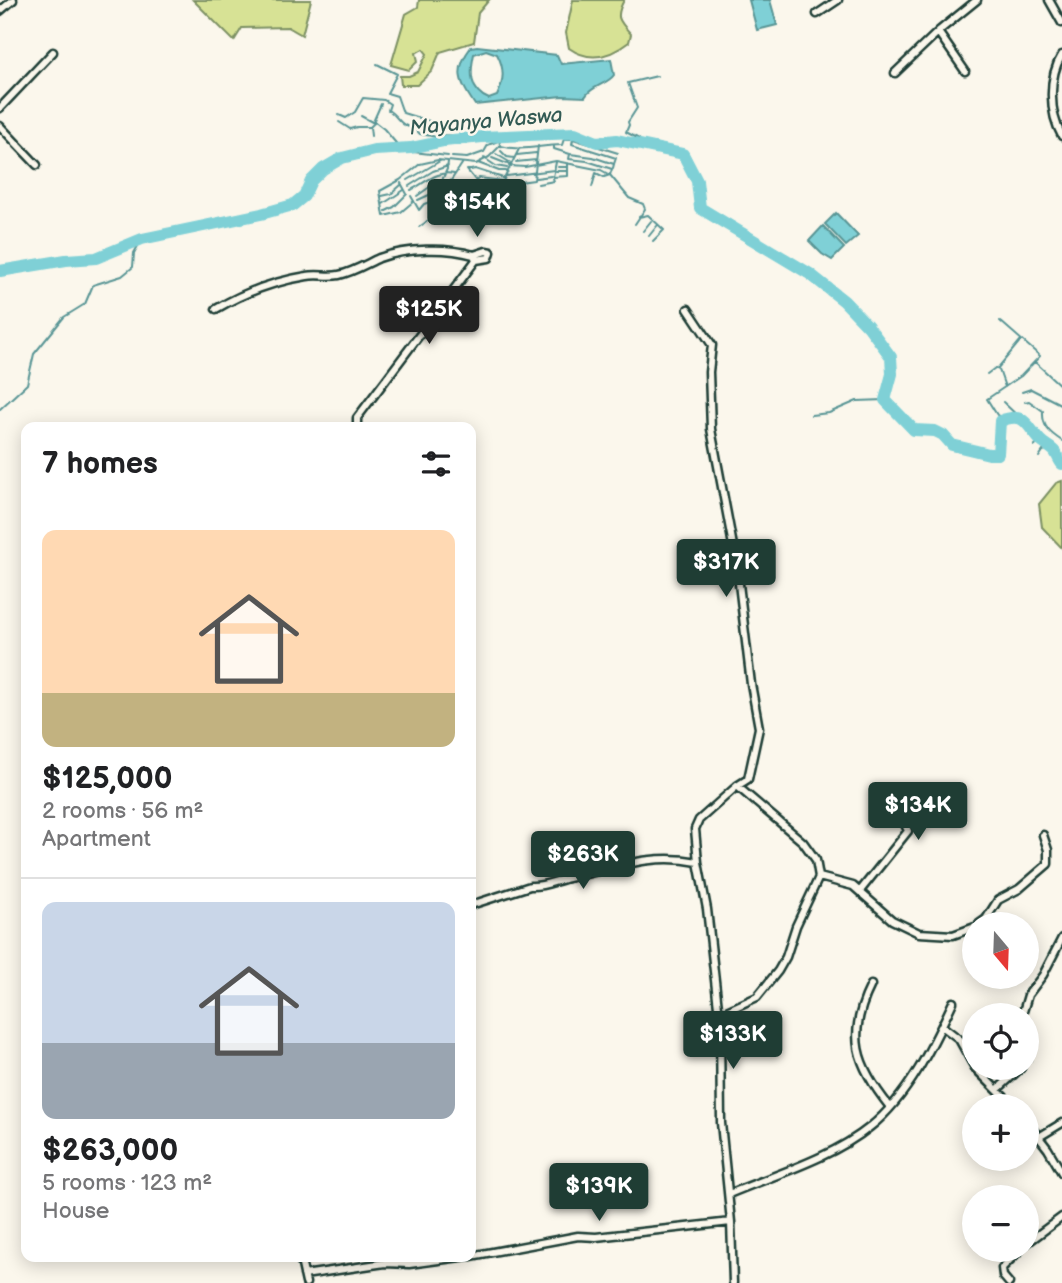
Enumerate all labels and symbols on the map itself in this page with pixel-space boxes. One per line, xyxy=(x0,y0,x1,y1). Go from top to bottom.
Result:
water label: Mayanya Waswa xyxy=(408,102,564,141)
pin: $154K xyxy=(428,180,526,239)
pin: $125K xyxy=(380,286,478,346)
pin: $317K xyxy=(677,540,775,599)
pin: $134K xyxy=(869,782,967,842)
pin: $263K xyxy=(534,832,632,891)
north arrow xyxy=(962,912,1040,989)
pin: $133K xyxy=(684,1012,782,1071)
pin: $139K xyxy=(550,1164,648,1223)

